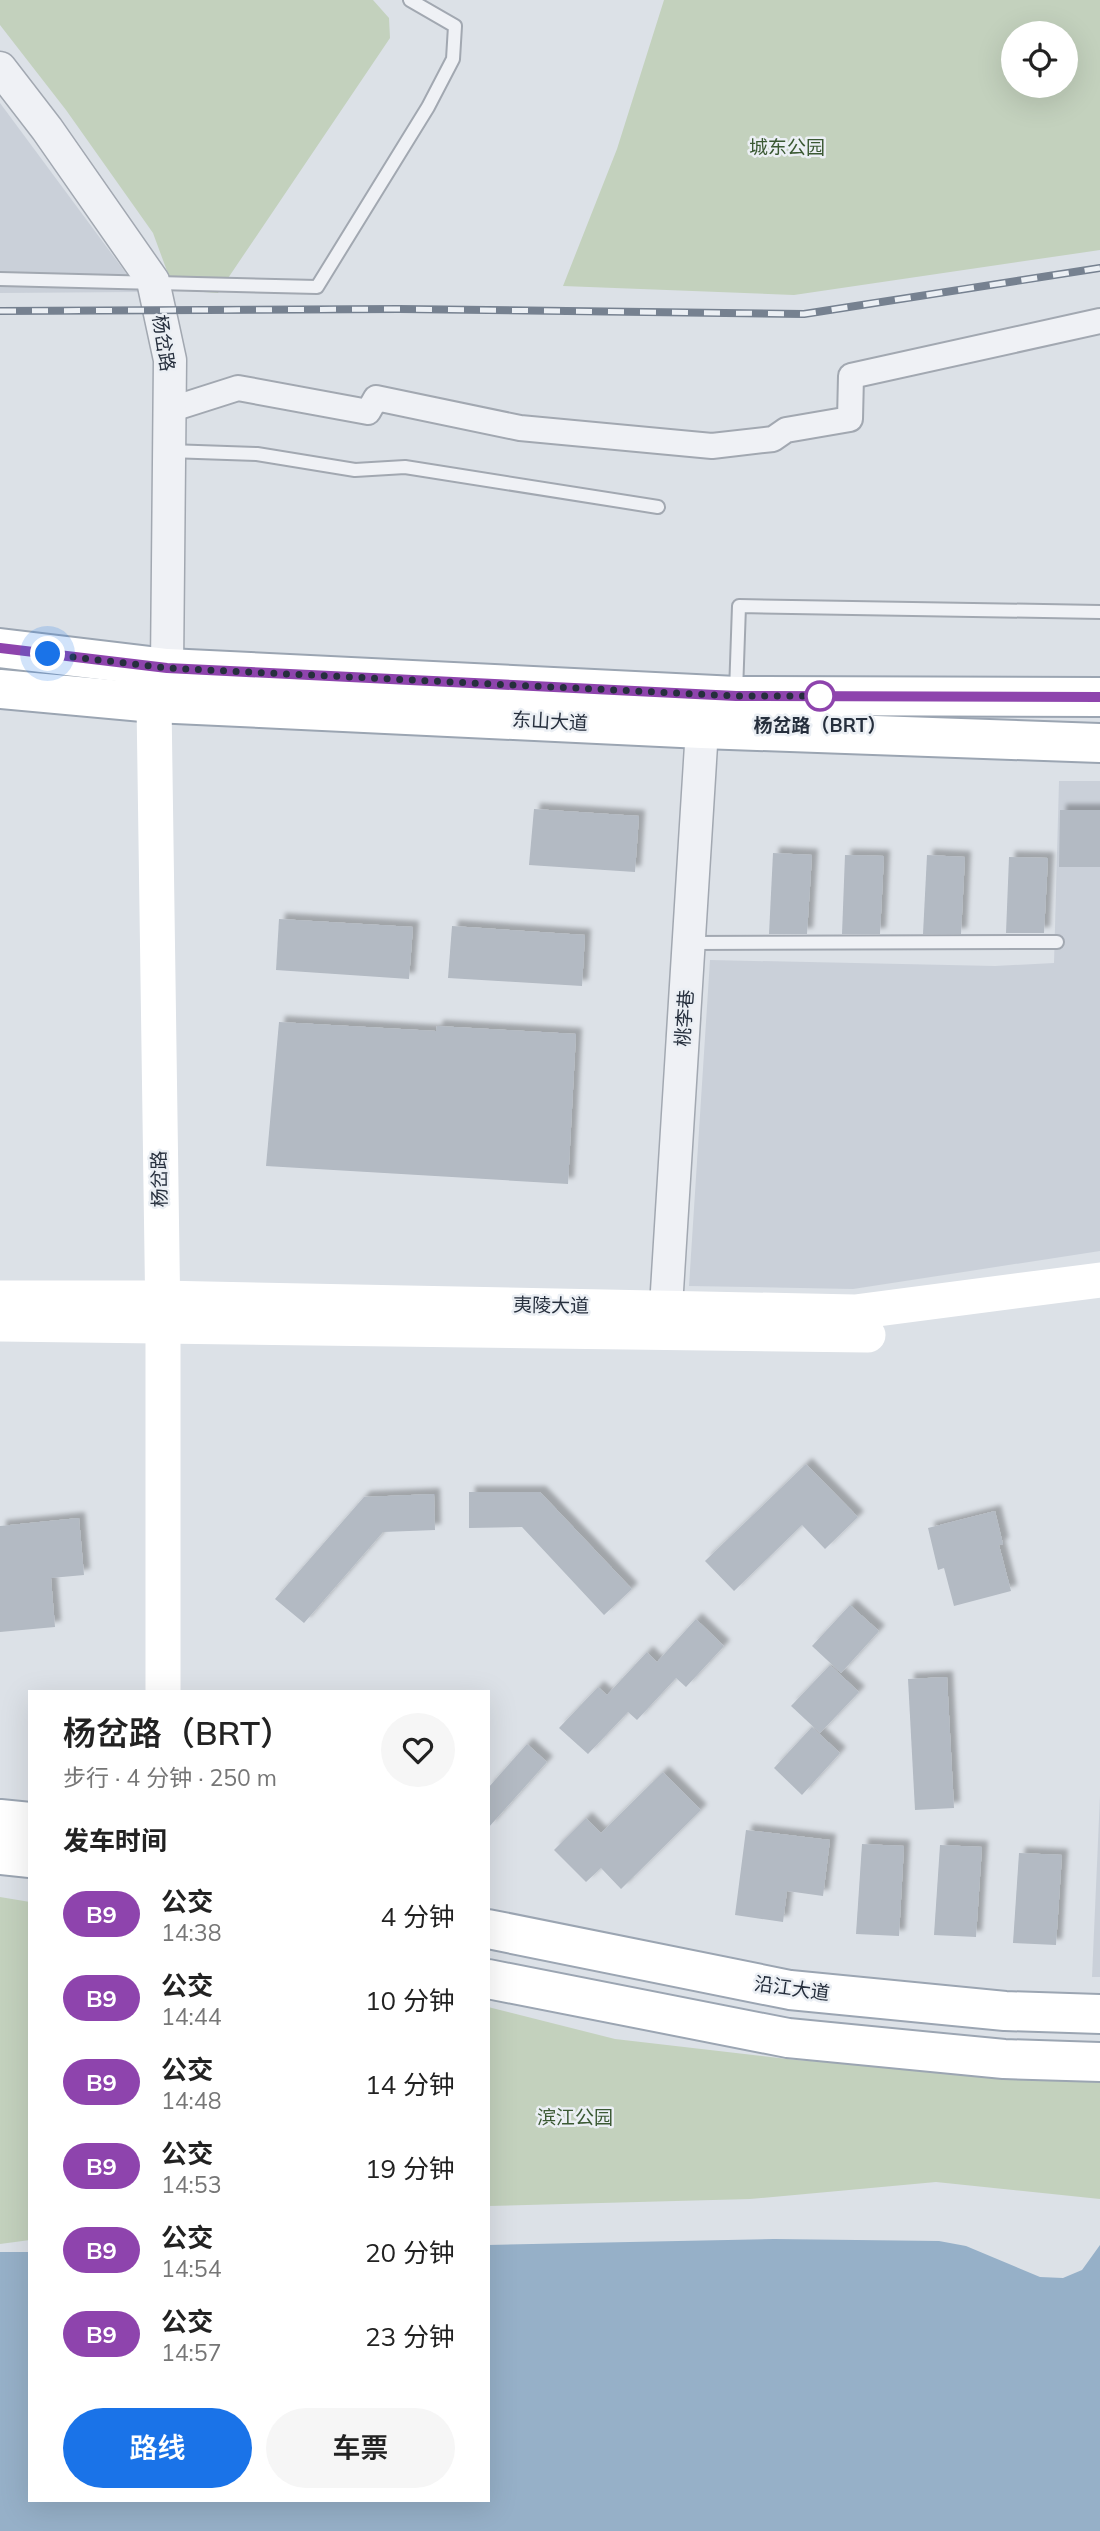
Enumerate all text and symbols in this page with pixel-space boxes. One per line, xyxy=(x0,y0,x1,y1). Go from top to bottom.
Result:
map controls xyxy=(1001,21,1078,98)
button: locate xyxy=(1001,21,1078,98)
park label: 城东公园 xyxy=(749,135,825,159)
street label: 杨岔路 xyxy=(148,313,180,373)
your location xyxy=(30,636,65,671)
marker: 杨岔路（BRT） xyxy=(805,681,835,711)
street label: 东山大道 xyxy=(511,707,589,735)
place label: 杨岔路（BRT） xyxy=(754,713,886,737)
street label: 桃李巷 xyxy=(670,989,698,1047)
street label: 杨岔路 xyxy=(147,1150,171,1208)
street label: 夷陵大道 xyxy=(513,1292,589,1318)
text: 杨岔路（BRT） xyxy=(63,1712,293,1753)
button: heart xyxy=(381,1713,455,1787)
text: 步行 · 4 分钟 · 250 m xyxy=(63,1763,277,1792)
text: 发车时间 xyxy=(63,1824,167,1857)
text: 公交 xyxy=(161,1885,213,1918)
text: B9 xyxy=(86,1899,117,1929)
text: 4 分钟 xyxy=(381,1900,455,1933)
text: 14:38 xyxy=(161,1918,221,1947)
text: 公交 xyxy=(161,1969,213,2002)
street label: 沿江大道 xyxy=(753,1971,831,2005)
text: B9 xyxy=(86,1983,117,2013)
text: 10 分钟 xyxy=(365,1984,455,2017)
text: 14:44 xyxy=(161,2002,221,2031)
text: 公交 xyxy=(161,2053,213,2086)
text: B9 xyxy=(86,2067,117,2097)
text: 14 分钟 xyxy=(365,2068,455,2101)
text: 14:48 xyxy=(161,2086,221,2115)
park label: 滨江公园 xyxy=(537,2105,613,2129)
text: 公交 xyxy=(161,2137,213,2170)
text: B9 xyxy=(86,2151,117,2181)
text: 19 分钟 xyxy=(365,2152,455,2185)
text: 14:53 xyxy=(161,2170,221,2199)
text: 公交 xyxy=(161,2221,213,2254)
text: B9 xyxy=(86,2235,117,2265)
text: 20 分钟 xyxy=(365,2236,455,2269)
text: 14:54 xyxy=(161,2254,221,2283)
text: 公交 xyxy=(161,2305,213,2338)
text: B9 xyxy=(86,2319,117,2349)
text: 23 分钟 xyxy=(365,2320,455,2353)
text: 14:57 xyxy=(161,2338,221,2367)
button: 路线 xyxy=(63,2408,252,2488)
button: 车票 xyxy=(266,2408,455,2488)

